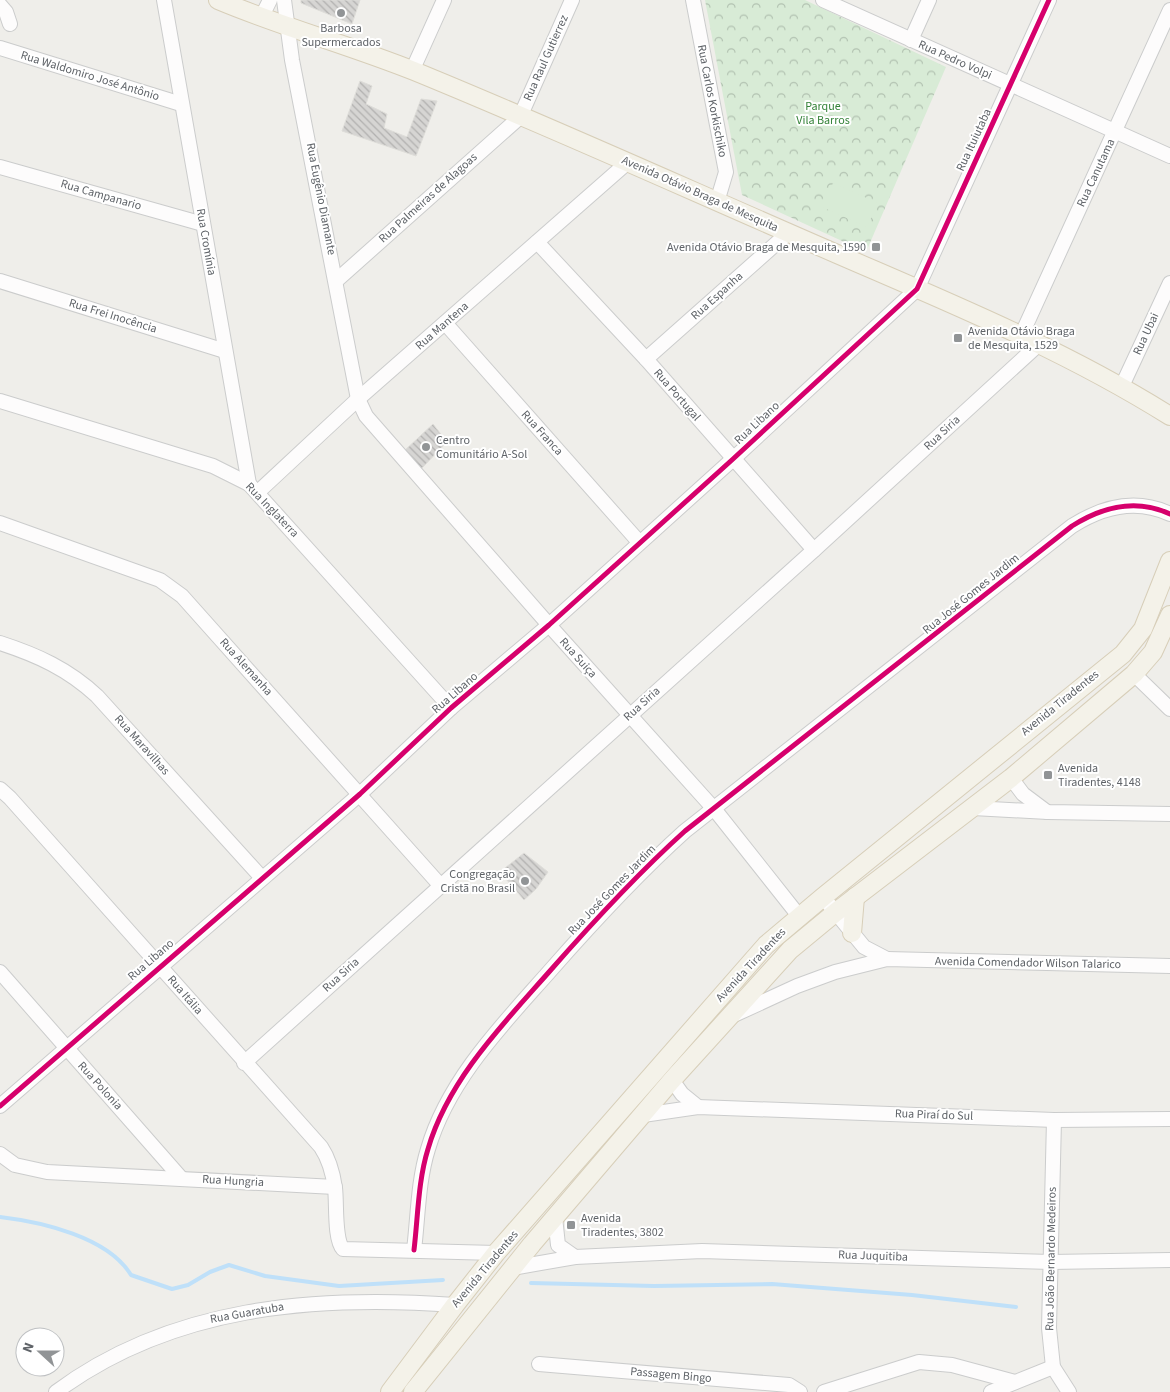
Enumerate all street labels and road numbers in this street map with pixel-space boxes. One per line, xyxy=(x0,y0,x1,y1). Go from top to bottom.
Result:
street label: Rua Raul Gutierrez xyxy=(519,12,573,104)
street label: Rua Pedro Volpi xyxy=(915,36,995,84)
street label: Rua Carlos Korkischiko xyxy=(693,43,731,159)
street label: Rua Waldomiro José Antônio xyxy=(19,47,161,105)
street label: Rua Ituiutaba xyxy=(952,106,996,174)
street label: Rua Canutama xyxy=(1073,136,1119,210)
street label: Rua Eugênio Diamante xyxy=(302,142,340,256)
street label: Rua Palmeiras de Alagoas xyxy=(375,149,481,247)
street label: Avenida Otávio Braga de Mesquita xyxy=(619,152,781,236)
street label: Rua Campanario xyxy=(59,175,143,215)
street label: Rua Cromínia xyxy=(192,207,220,277)
street label: Rua Espanha xyxy=(687,268,747,324)
street label: Rua Frei Inocência xyxy=(67,295,159,337)
street label: Rua Mantena xyxy=(412,298,472,354)
street label: Rua Ubai xyxy=(1129,310,1163,358)
street label: Rua Portugal xyxy=(649,365,705,425)
street label: Rua Libano xyxy=(731,398,783,448)
street label: Rua Franca xyxy=(517,407,567,459)
street label: Rua Siria xyxy=(920,412,964,454)
street label: Rua Inglaterra xyxy=(241,479,303,541)
street label: Rua José Gomes Jardim xyxy=(919,550,1023,638)
street label: Rua Alemanha xyxy=(215,634,277,700)
street label: Rua Suiça xyxy=(555,634,601,682)
street label: Avenida Tiradentes xyxy=(1017,666,1103,740)
street label: Rua Libano xyxy=(428,668,482,718)
street label: Rua Siria xyxy=(620,683,664,725)
street label: Rua Maravilhas xyxy=(110,711,174,779)
street label: Rua José Gomes Jardim xyxy=(564,841,660,939)
street label: Avenida Tiradentes xyxy=(712,924,790,1006)
street label: Rua Libano xyxy=(124,935,178,985)
street label: Avenida Comendador Wilson Talarico xyxy=(935,953,1121,973)
street label: Rua Siria xyxy=(319,954,363,996)
street label: Rua Itália xyxy=(163,972,207,1018)
street label: Rua Polonia xyxy=(74,1058,126,1114)
street label: Rua Piraí do Sul xyxy=(895,1105,973,1125)
street label: Rua Hungria xyxy=(202,1171,264,1191)
street label: Rua João Bernardo Medeiros xyxy=(1041,1187,1061,1331)
street label: Avenida Tiradentes xyxy=(448,1227,522,1311)
street label: Rua Juquitiba xyxy=(838,1246,908,1266)
street label: Rua Guaratuba xyxy=(209,1298,285,1328)
street label: Passagem Bingo xyxy=(630,1363,712,1387)

